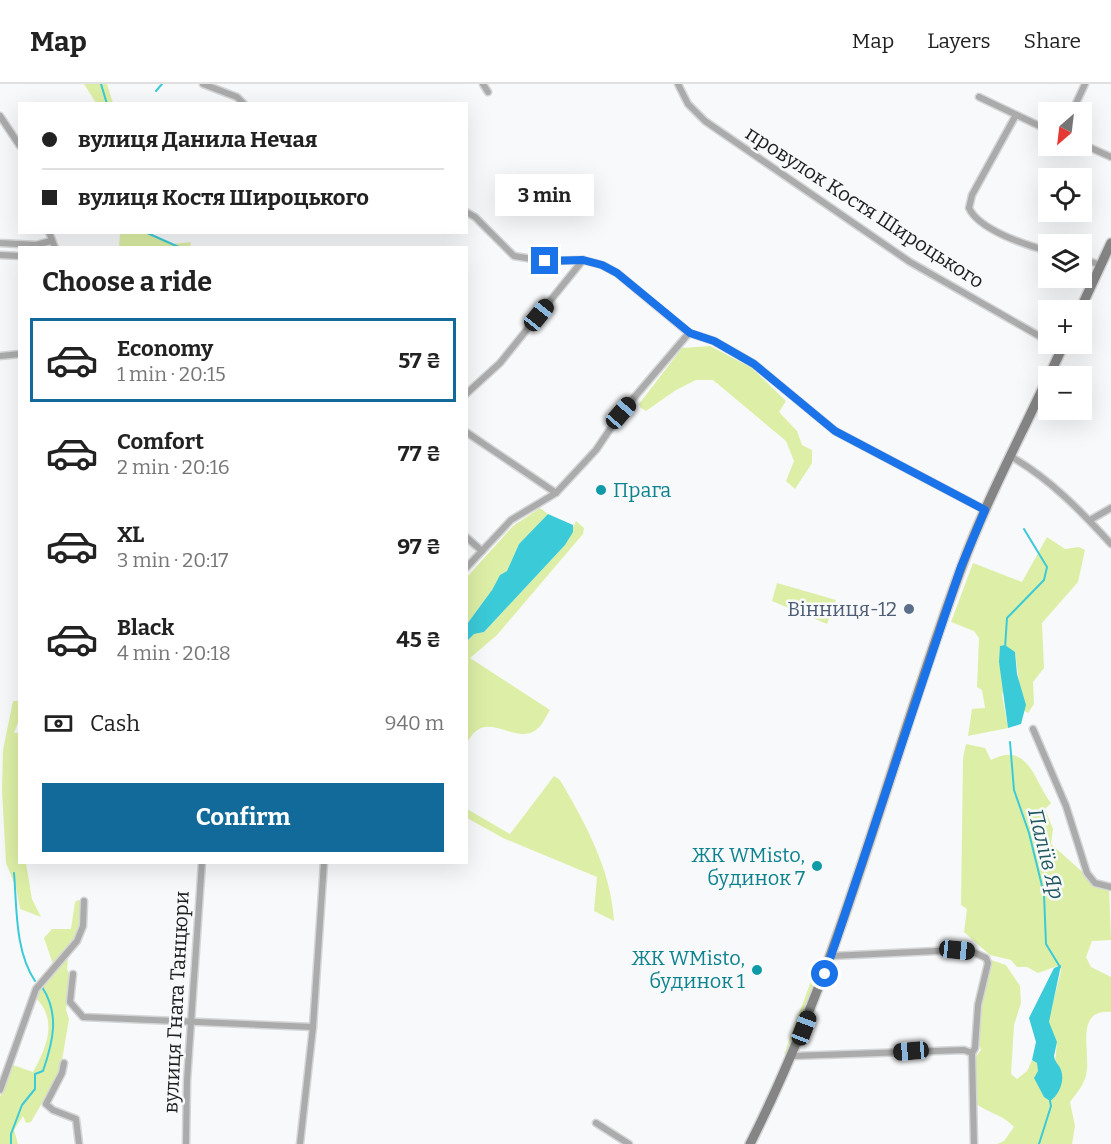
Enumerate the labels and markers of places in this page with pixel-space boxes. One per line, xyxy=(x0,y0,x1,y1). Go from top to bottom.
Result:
place label: Прага xyxy=(613,478,671,502)
marker: Прага xyxy=(594,483,608,497)
place label: Вінниця-12 xyxy=(787,597,897,621)
marker: Вінниця-12 xyxy=(902,602,916,616)
place label: ЖК WMisto, будинок 7 xyxy=(691,843,805,890)
marker: ЖК WMisto, будинок 7 xyxy=(810,859,824,873)
place label: ЖК WMisto, будинок 1 xyxy=(631,946,745,993)
marker: ЖК WMisto, будинок 1 xyxy=(750,963,764,977)

